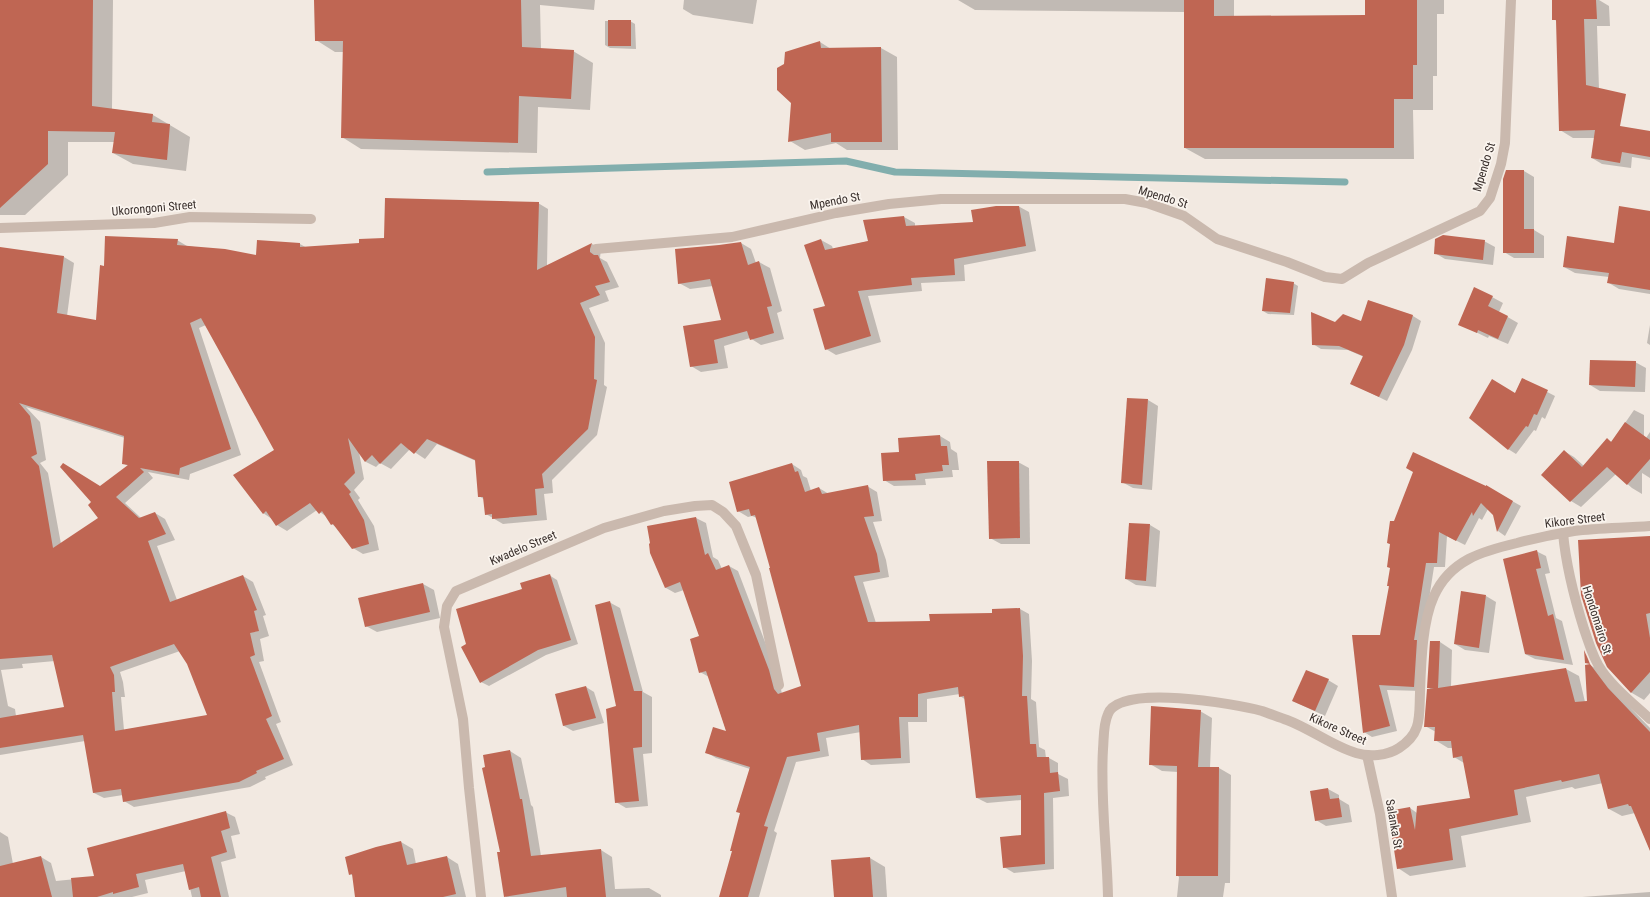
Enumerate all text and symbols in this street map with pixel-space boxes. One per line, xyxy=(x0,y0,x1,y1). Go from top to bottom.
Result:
street label: Mpendo St xyxy=(1470,140,1498,193)
street label: Mpendo St xyxy=(1137,183,1190,211)
street label: Mpendo St xyxy=(809,189,862,213)
street label: Ukorongoni Street xyxy=(111,197,197,219)
street label: Kikore Street xyxy=(1544,509,1606,531)
street label: Kwadelo Street xyxy=(488,528,559,568)
street label: Hondomairo St xyxy=(1579,584,1615,656)
street label: Kikore Street xyxy=(1307,710,1369,748)
street label: Salanka St xyxy=(1383,798,1405,850)

